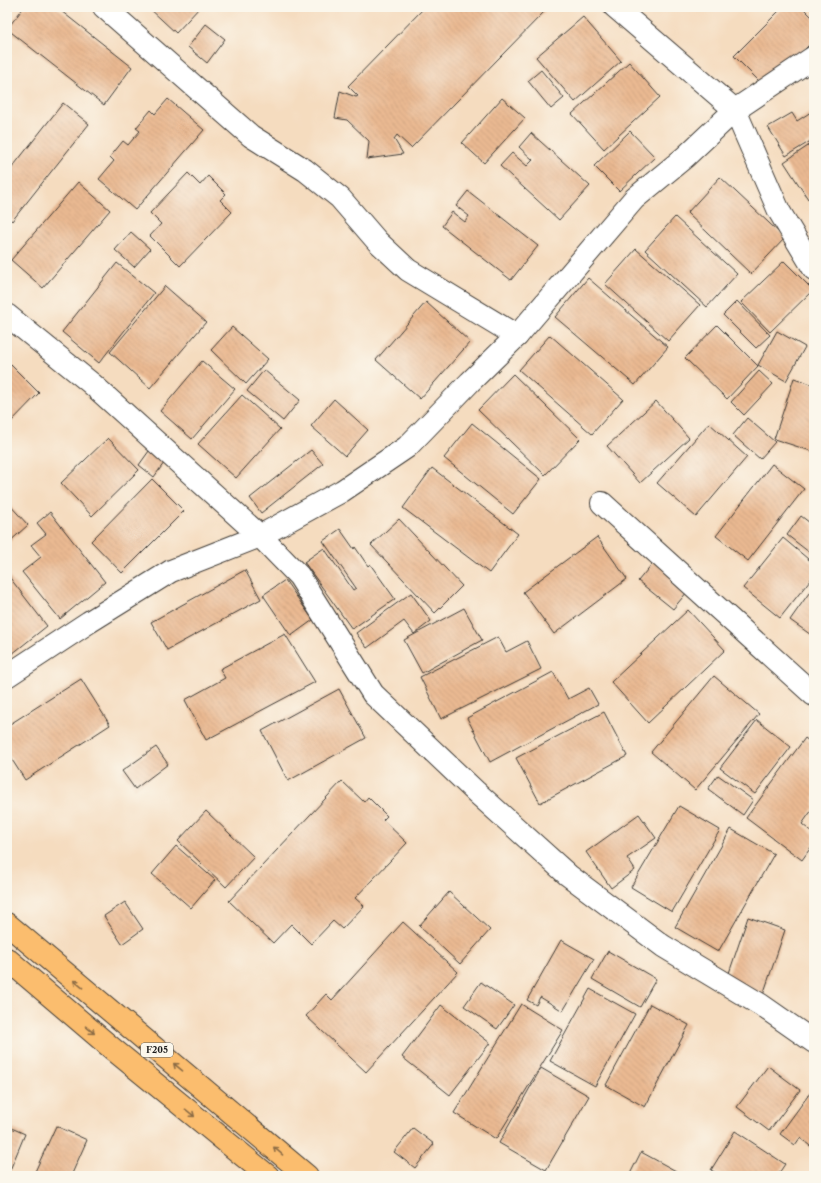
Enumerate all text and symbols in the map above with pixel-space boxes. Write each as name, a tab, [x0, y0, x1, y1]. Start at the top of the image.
one-way arrow	[73, 980, 83, 989]
one-way arrow	[85, 1025, 95, 1034]
road number: F205	[141, 1043, 173, 1057]
one-way arrow	[173, 1063, 183, 1072]
one-way arrow	[185, 1108, 196, 1117]
one-way arrow	[273, 1146, 283, 1155]

